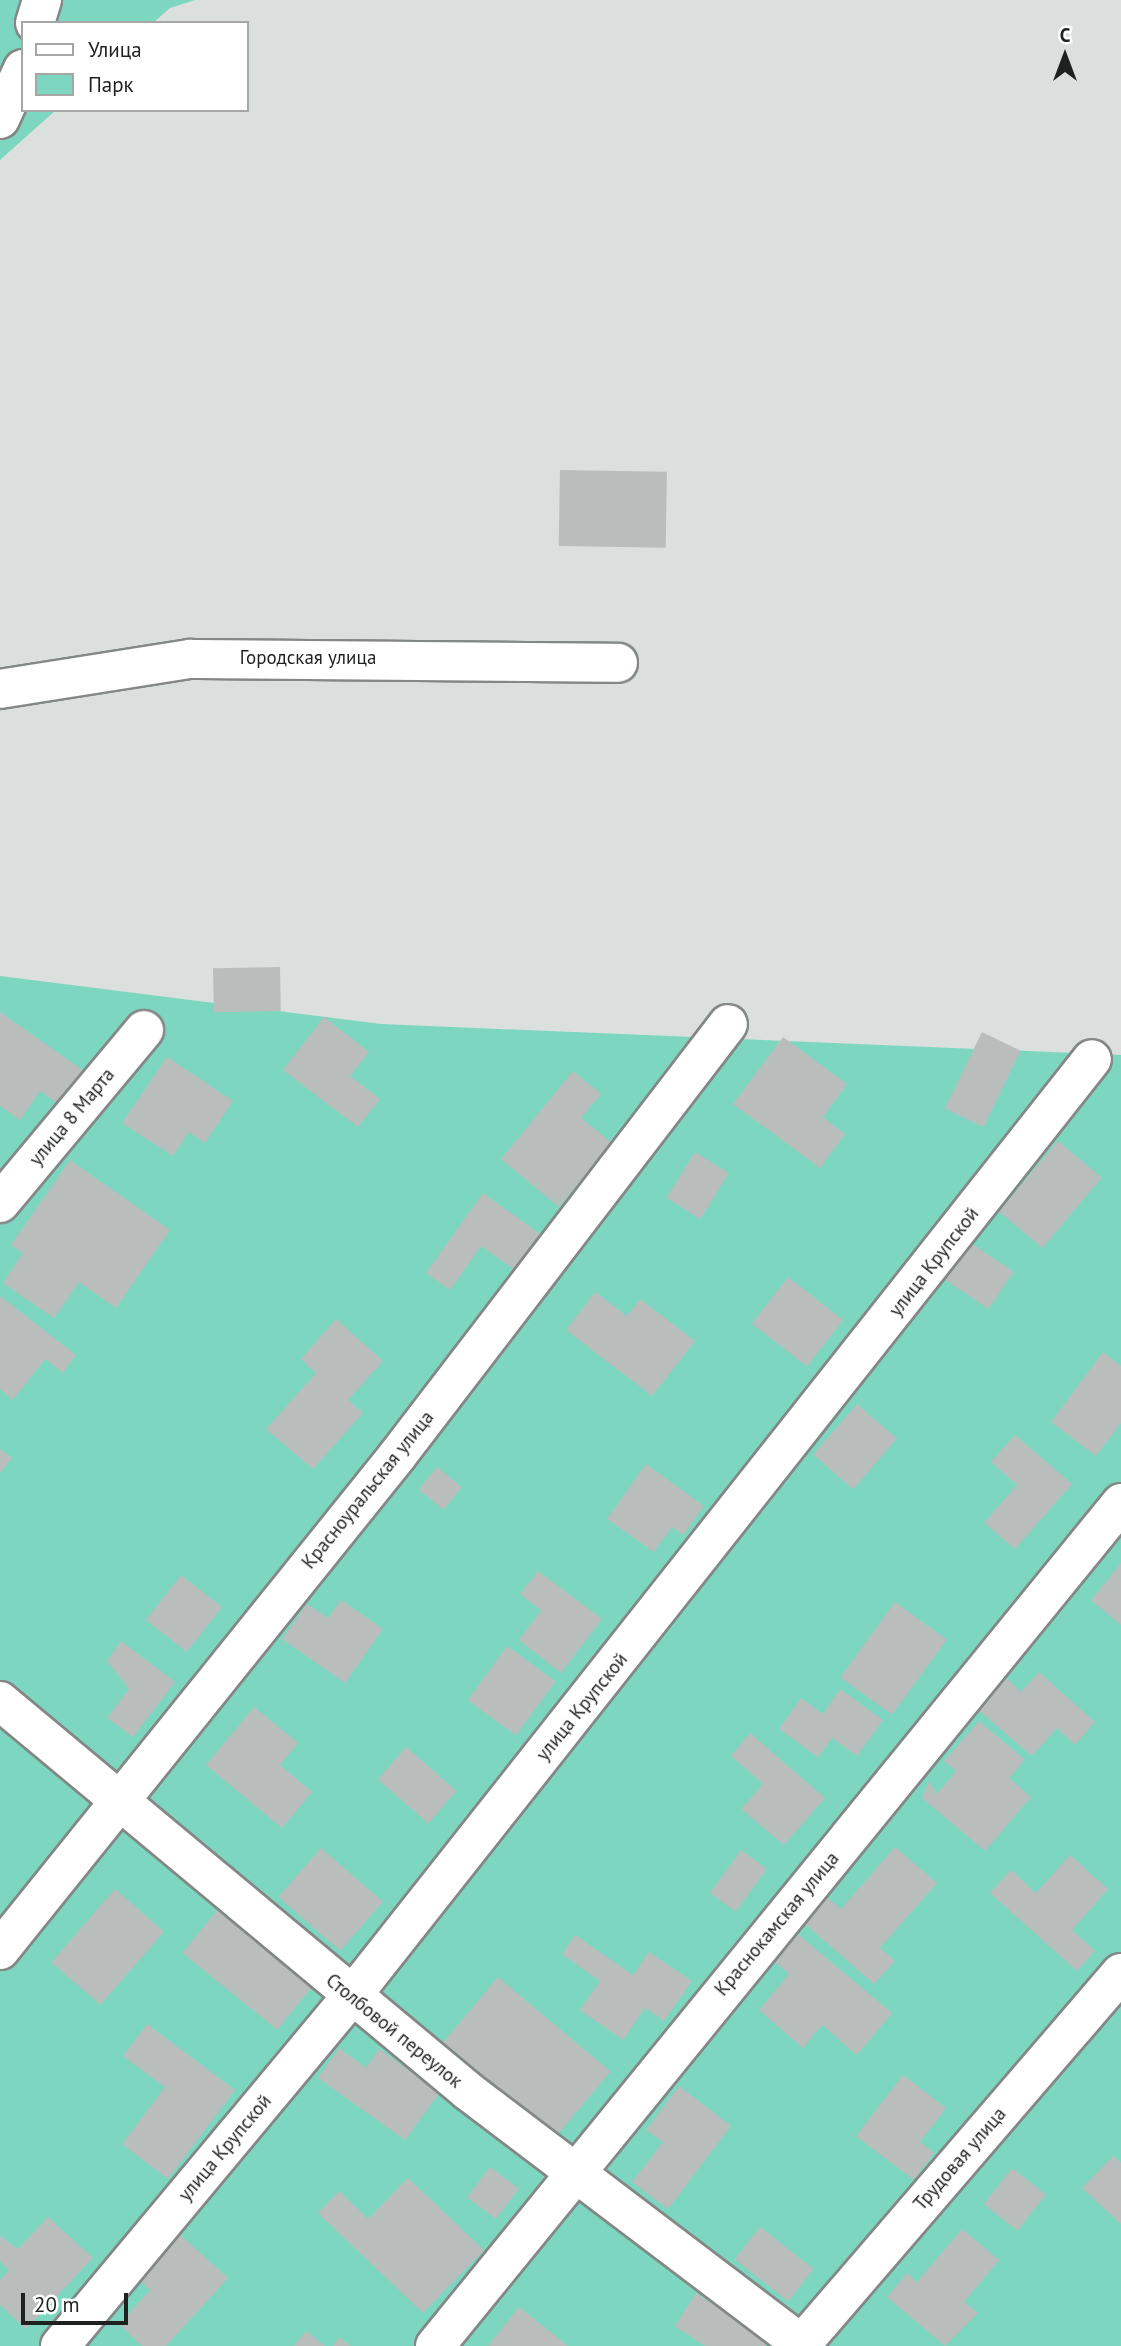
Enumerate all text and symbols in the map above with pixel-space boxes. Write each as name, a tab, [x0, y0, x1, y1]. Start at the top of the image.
legend	[21, 21, 248, 112]
north arrow	[1030, 21, 1100, 91]
text: С	[1060, 23, 1070, 47]
text: Улица	[88, 36, 142, 63]
text: Парк	[88, 71, 134, 98]
street label: Городская улица	[240, 647, 376, 669]
street label: улица 8 Марта	[25, 1064, 119, 1170]
street label: улица Крупской	[884, 1203, 984, 1321]
street label: Красноуральская улица	[297, 1407, 439, 1573]
street label: улица Крупской	[532, 1648, 632, 1766]
street label: Краснокамская улица	[710, 1848, 844, 2000]
street label: Столбовой переулок	[321, 1969, 467, 2093]
street label: улица Крупской	[174, 2090, 276, 2206]
street label: Трудовая улица	[909, 2103, 1011, 2215]
scale bar	[24, 2280, 131, 2324]
text: 20 m	[34, 2291, 80, 2318]

